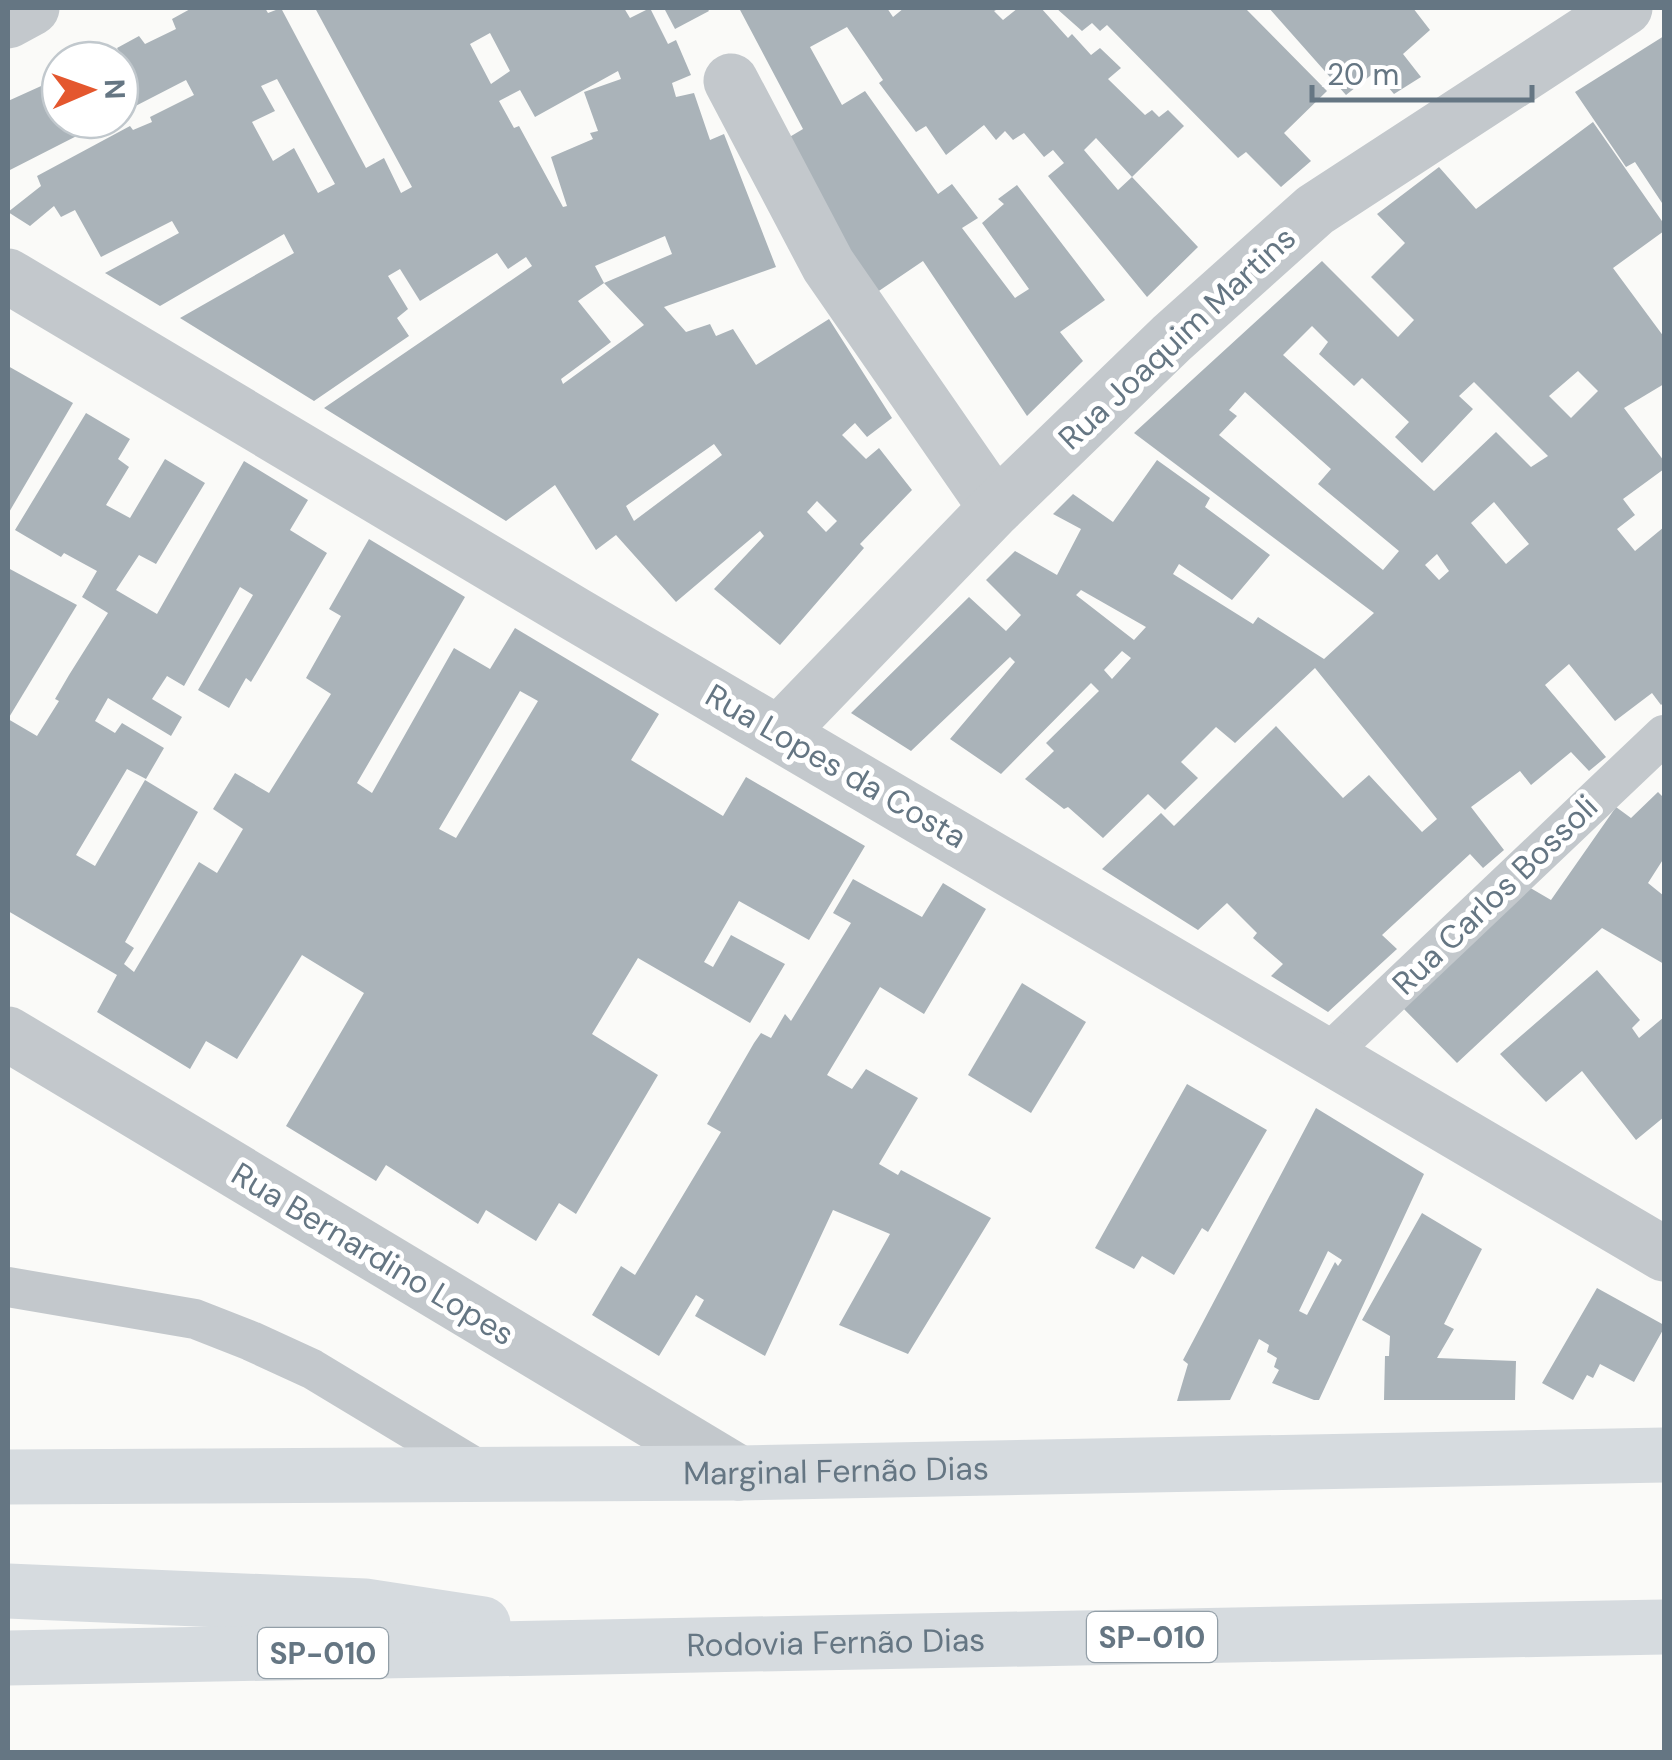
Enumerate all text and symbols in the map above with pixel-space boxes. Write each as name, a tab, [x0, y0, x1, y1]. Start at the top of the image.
north arrow	[40, 40, 140, 140]
scale bar	[1312, 40, 1532, 102]
text: 20 m	[1327, 55, 1399, 94]
text: N	[96, 78, 133, 100]
street label: Rua Joaquim Martins	[1049, 217, 1305, 459]
street label: Rua Lopes da Costa	[698, 674, 974, 858]
street label: Rua Carlos Bossoli	[1383, 786, 1607, 1004]
street label: Rua Bernardino Lopes	[224, 1153, 522, 1355]
street label: Marginal Fernão Dias	[683, 1447, 989, 1494]
road number: SP-010	[1087, 1612, 1217, 1662]
street label: Rodovia Fernão Dias	[686, 1619, 986, 1666]
road number: SP-010	[258, 1628, 388, 1678]

